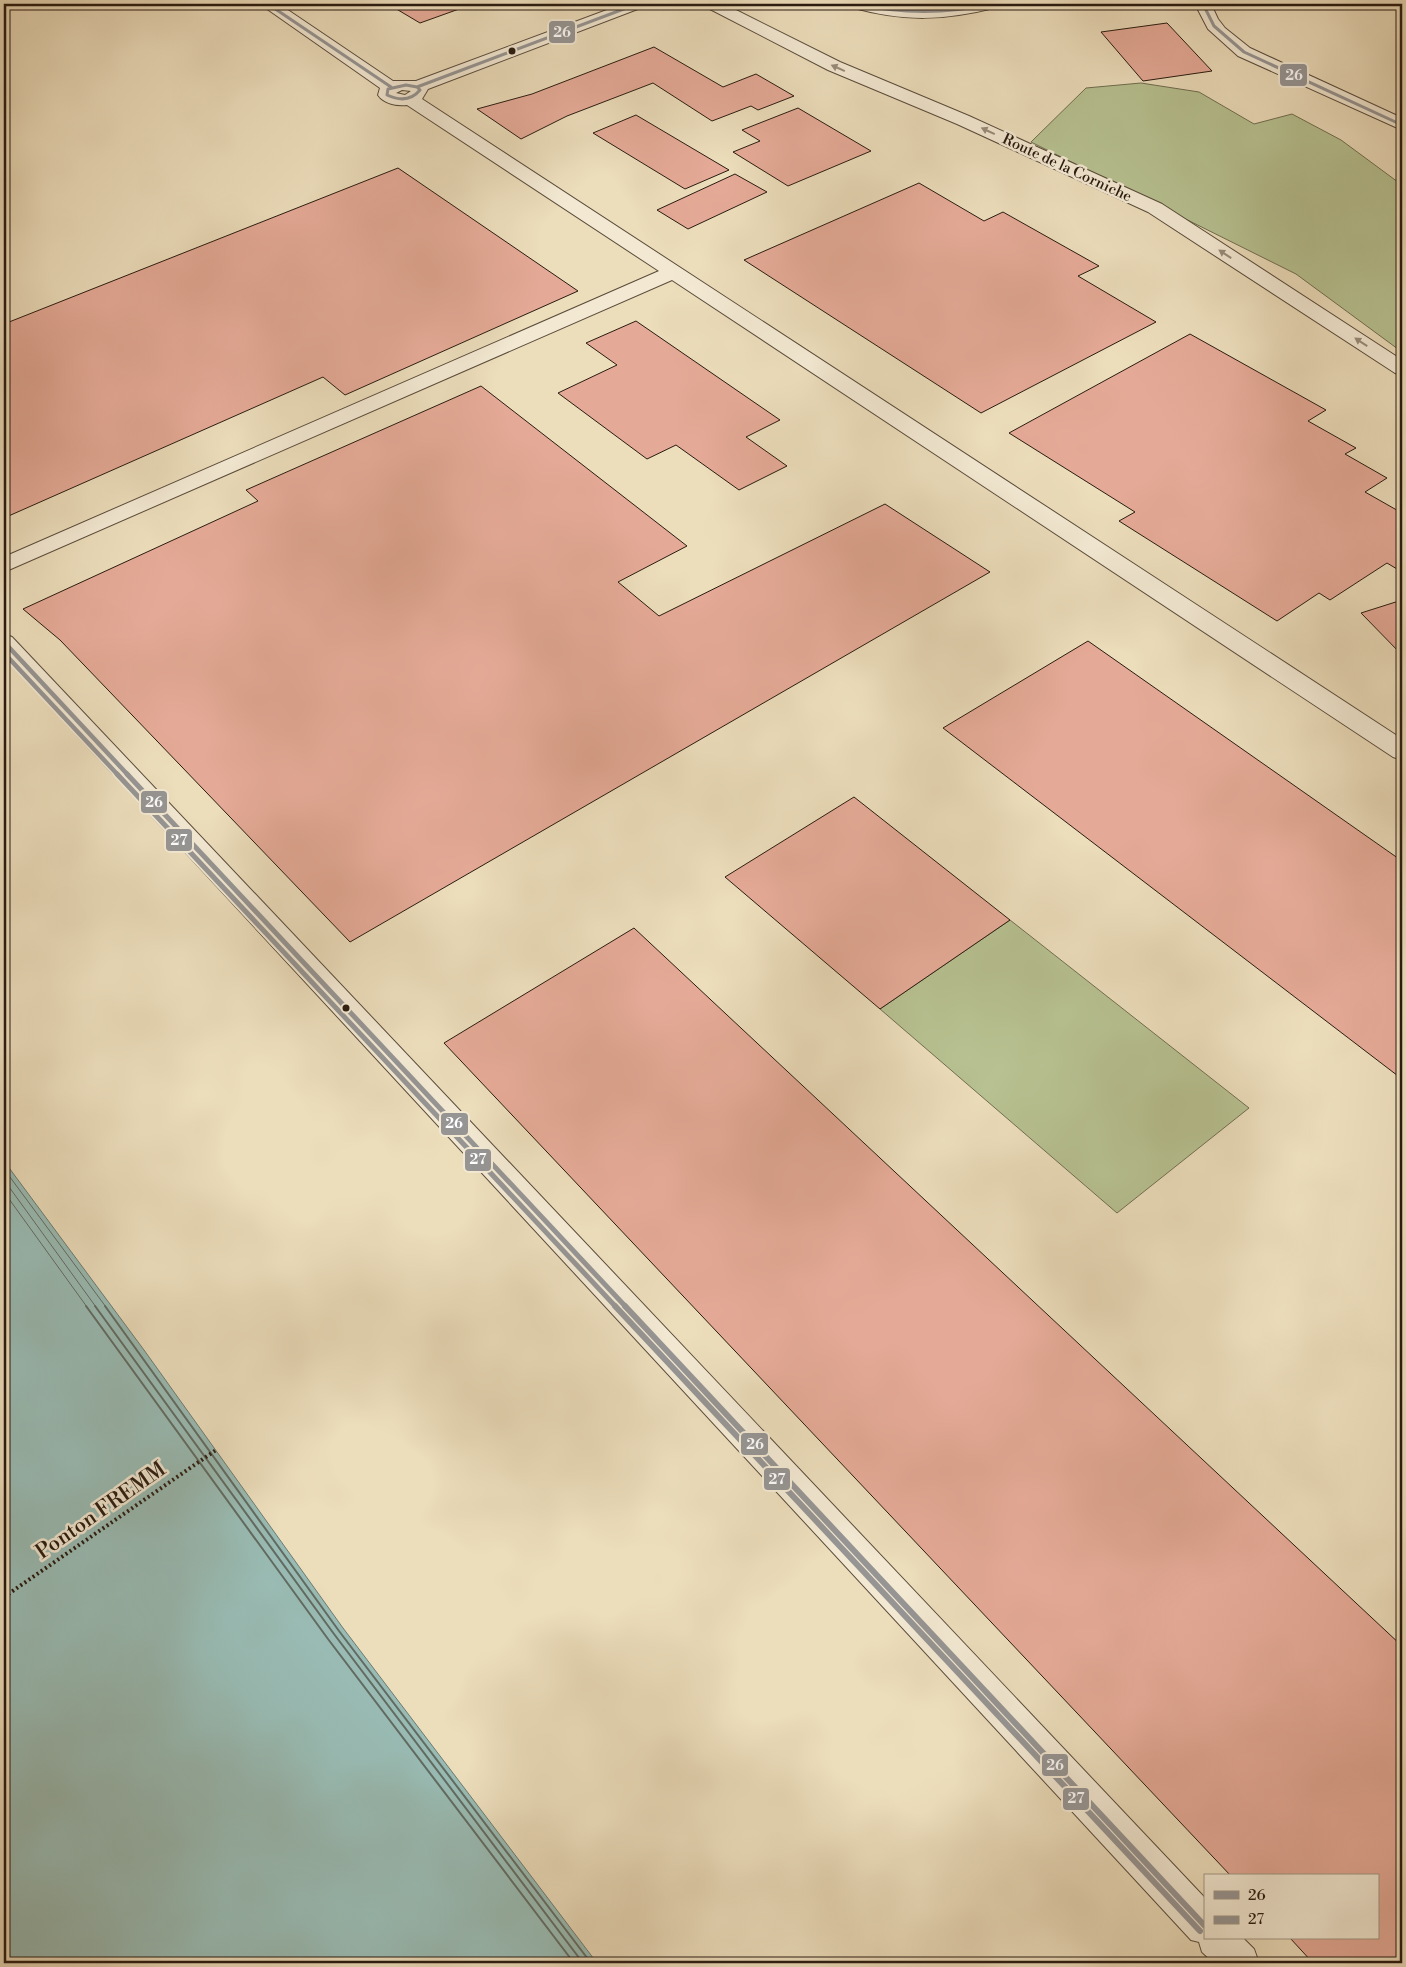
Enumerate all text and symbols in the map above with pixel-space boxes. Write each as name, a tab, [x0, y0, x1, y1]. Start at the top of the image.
line badge: 26	[548, 20, 576, 44]
text: 26	[553, 24, 571, 42]
unlabelled marker	[507, 46, 517, 56]
one-way arrow	[831, 63, 846, 71]
line badge: 26	[1279, 63, 1308, 87]
text: 26	[1285, 67, 1303, 85]
one-way arrow	[981, 127, 995, 135]
street label: Route de la Corniche	[999, 130, 1135, 206]
one-way arrow	[1218, 249, 1232, 259]
one-way arrow	[1355, 338, 1368, 347]
line badge: 26	[140, 790, 168, 814]
text: 26	[145, 794, 163, 812]
line badge: 27	[165, 828, 193, 852]
text: 27	[171, 832, 188, 850]
unlabelled marker	[341, 1003, 351, 1013]
line badge: 26	[440, 1112, 469, 1136]
text: 26	[445, 1115, 463, 1133]
line badge: 27	[464, 1148, 492, 1172]
text: 27	[470, 1151, 487, 1169]
line badge: 26	[740, 1432, 769, 1456]
text: 26	[746, 1436, 764, 1454]
street label: Ponton FREMM	[31, 1456, 171, 1566]
line badge: 27	[763, 1467, 791, 1491]
text: 27	[769, 1471, 786, 1489]
line badge: 26	[1041, 1753, 1069, 1777]
text: 26	[1046, 1757, 1064, 1775]
line badge: 27	[1062, 1787, 1090, 1811]
text: 27	[1068, 1790, 1085, 1808]
legend	[1204, 1874, 1378, 1940]
text: 26	[1248, 1886, 1266, 1905]
text: 27	[1248, 1910, 1264, 1929]

